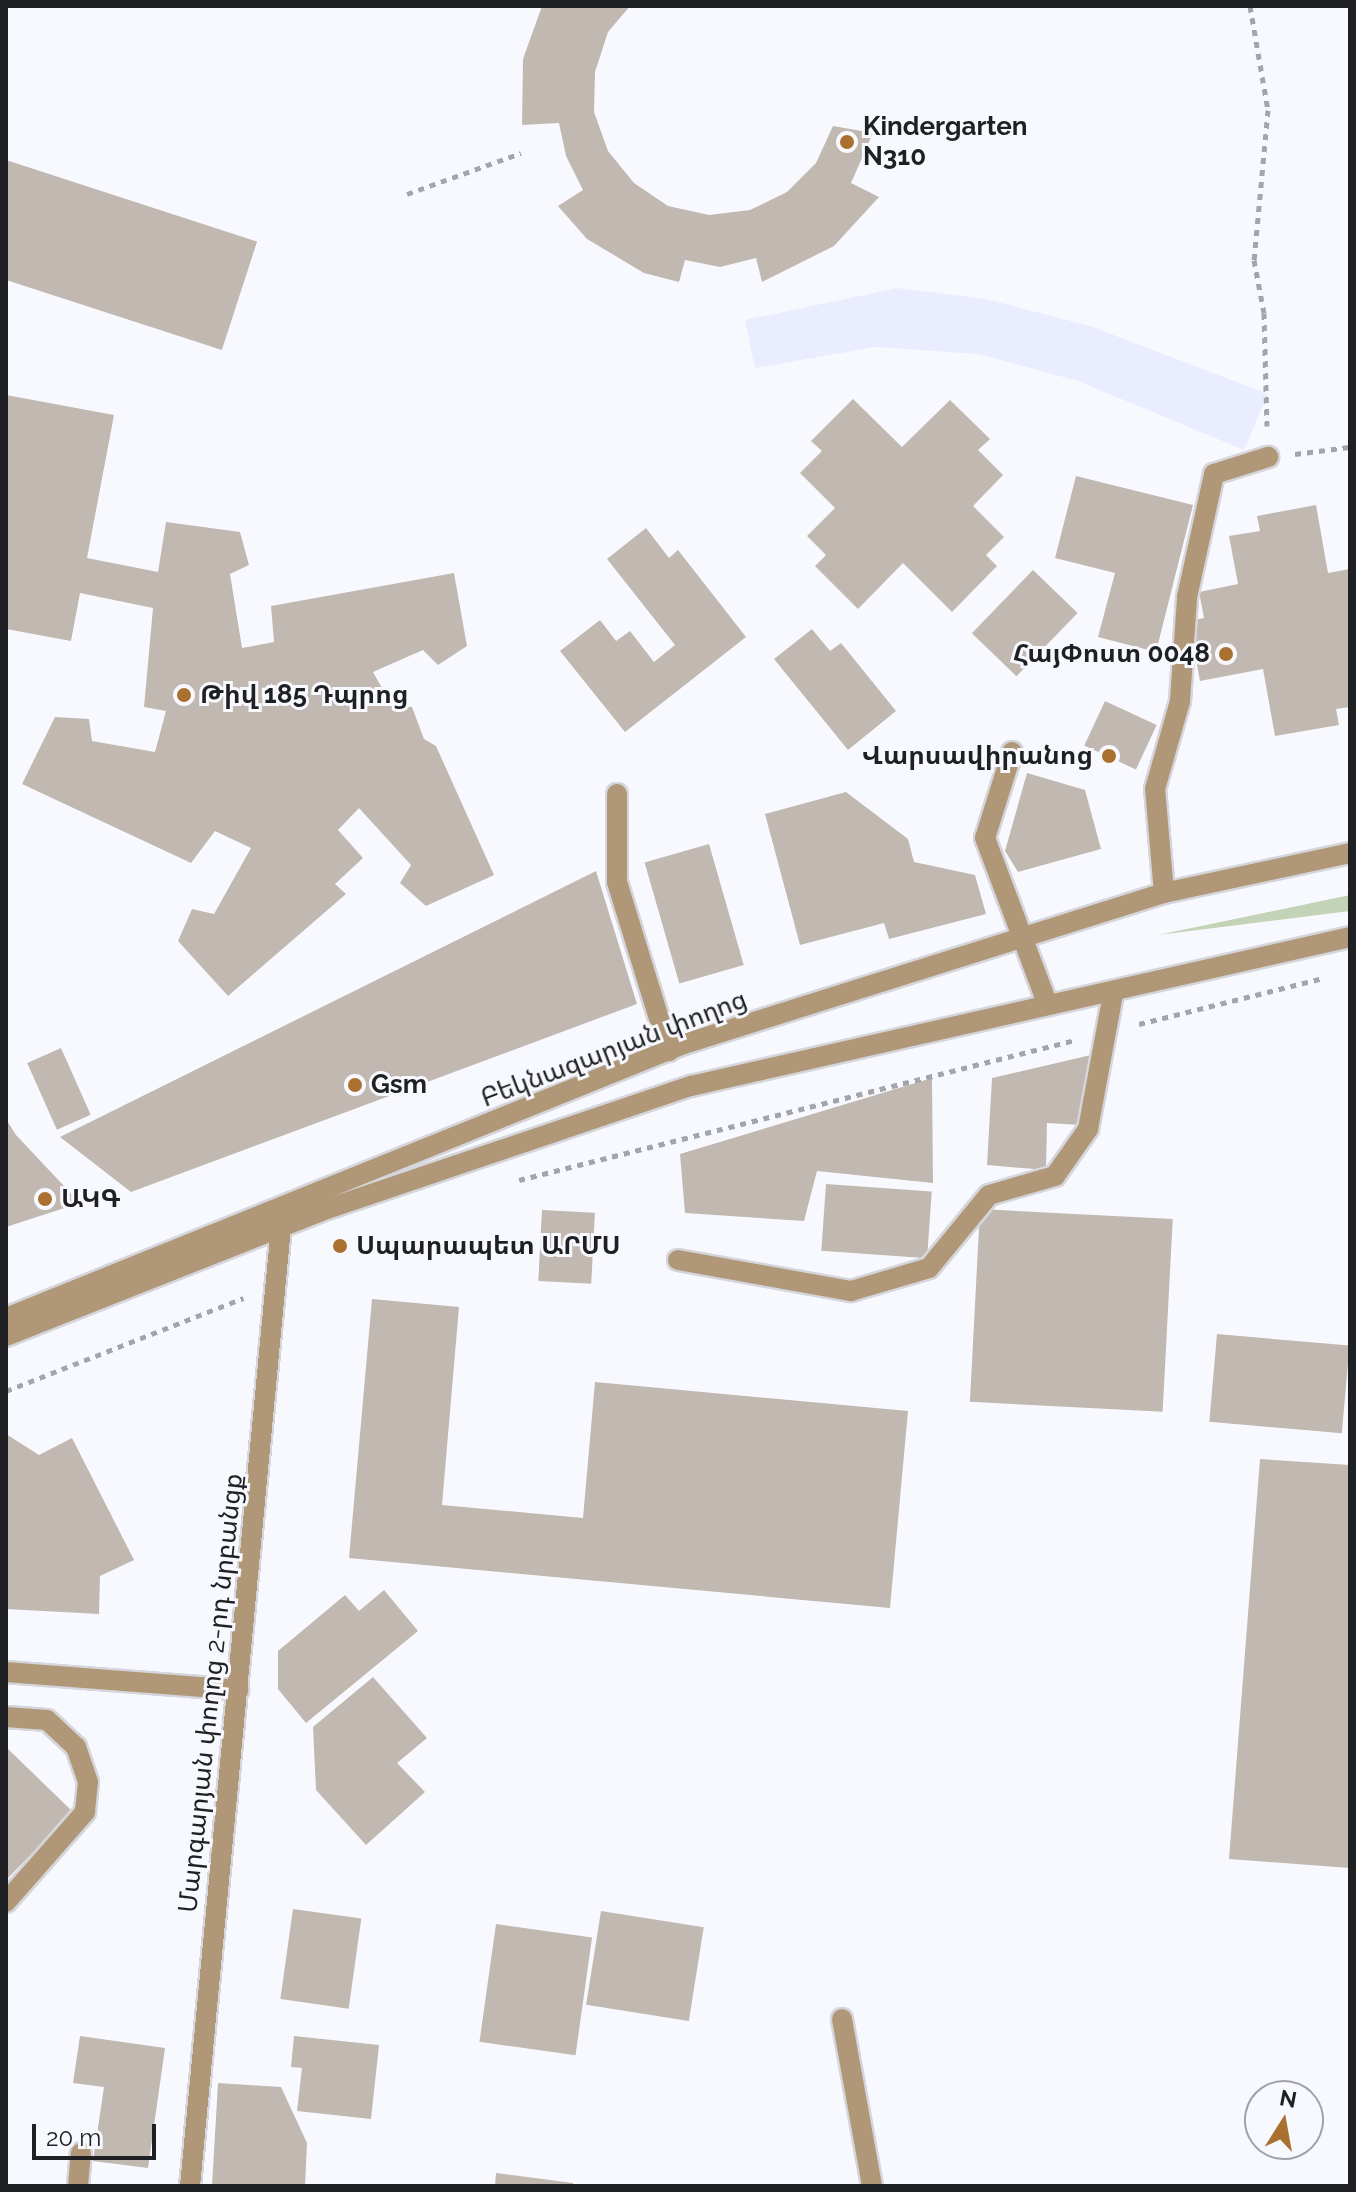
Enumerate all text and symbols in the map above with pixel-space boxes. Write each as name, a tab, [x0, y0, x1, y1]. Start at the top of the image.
place label: Kindergarten N310	[863, 111, 1028, 172]
marker: Kindergarten N310	[838, 133, 856, 151]
place label: ՀայՓոստ 0048	[1013, 638, 1210, 670]
marker: ՀայՓոստ 0048	[1217, 645, 1235, 663]
place label: Թիվ 185 Դպրոց	[200, 679, 408, 711]
marker: Թիվ 185 Դպրոց	[175, 686, 193, 704]
place label: Վարսավիրանոց	[862, 740, 1093, 772]
marker: Վարսավիրանոց	[1100, 747, 1118, 765]
street label: Բեկնազարյան փողոց	[477, 984, 751, 1114]
place label: Gsm	[371, 1069, 427, 1101]
marker: Gsm	[346, 1076, 364, 1094]
place label: ԱԿԳ	[61, 1183, 121, 1215]
marker: ԱԿԳ	[36, 1190, 54, 1208]
place label: Սպարապետ ԱՐՄՍ	[356, 1230, 620, 1262]
marker: Սպարապետ ԱՐՄՍ	[331, 1237, 349, 1255]
street label: Մարգարյան փողոց 2-րդ նրբանցք	[172, 1472, 250, 1914]
north arrow	[1244, 2080, 1324, 2160]
text: N	[1277, 2084, 1299, 2113]
scale bar	[36, 2108, 160, 2158]
text: 20 m	[46, 2123, 101, 2152]

